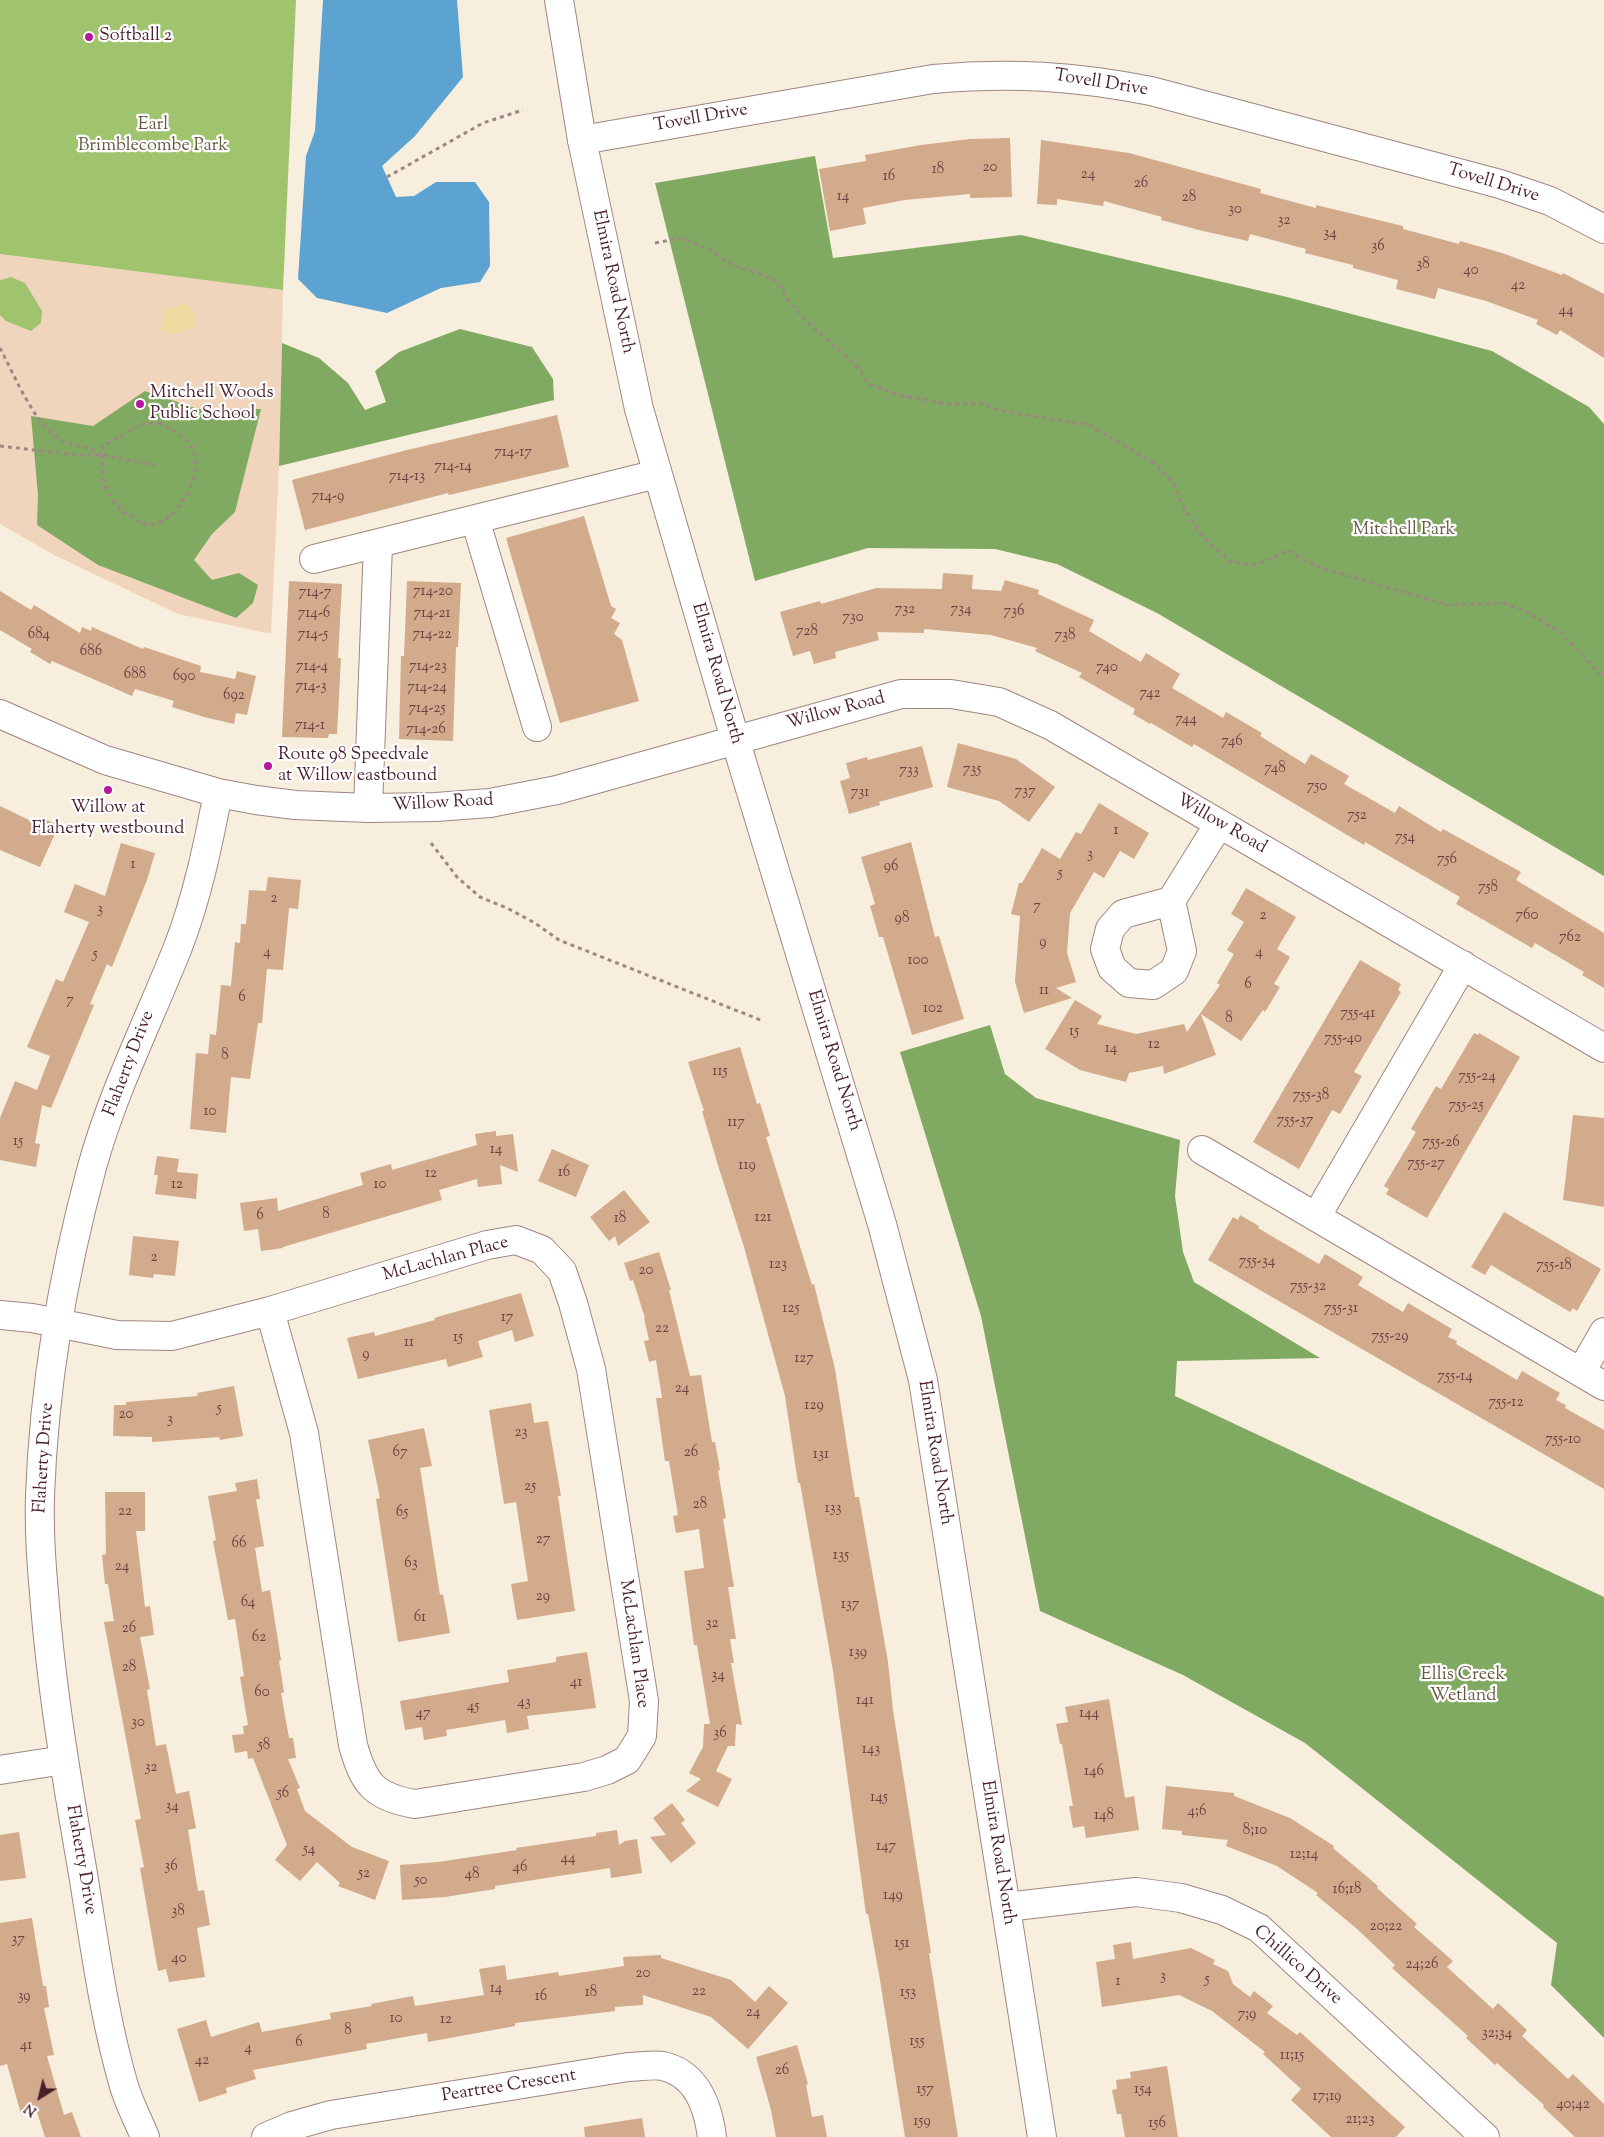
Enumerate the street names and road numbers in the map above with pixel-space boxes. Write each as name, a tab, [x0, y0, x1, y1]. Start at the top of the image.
street label: Tovell Drive	[1053, 66, 1149, 102]
street label: Tovell Drive	[652, 100, 750, 138]
street label: Tovell Drive	[1445, 160, 1541, 208]
street label: Elmira Road North	[586, 208, 638, 356]
street label: Elmira Road North	[685, 601, 747, 747]
street label: Willow Road	[784, 688, 888, 736]
street label: Willow Road	[1172, 790, 1270, 860]
street label: Willow Road	[392, 791, 494, 817]
street label: Elmira Road North	[801, 988, 865, 1134]
street label: Flaherty Drive	[100, 1008, 160, 1120]
street label: McLachlan Place	[381, 1233, 511, 1287]
street label: Elmira Road North	[912, 1379, 956, 1527]
street label: Flaherty Drive	[30, 1402, 60, 1514]
street label: McLachlan Place	[613, 1578, 653, 1710]
street label: Elmira Road North	[975, 1779, 1019, 1927]
street label: Flaherty Drive	[60, 1803, 100, 1917]
street label: Chillico Drive	[1248, 1922, 1346, 2010]
street label: Peartree Crescent	[440, 2066, 578, 2108]

